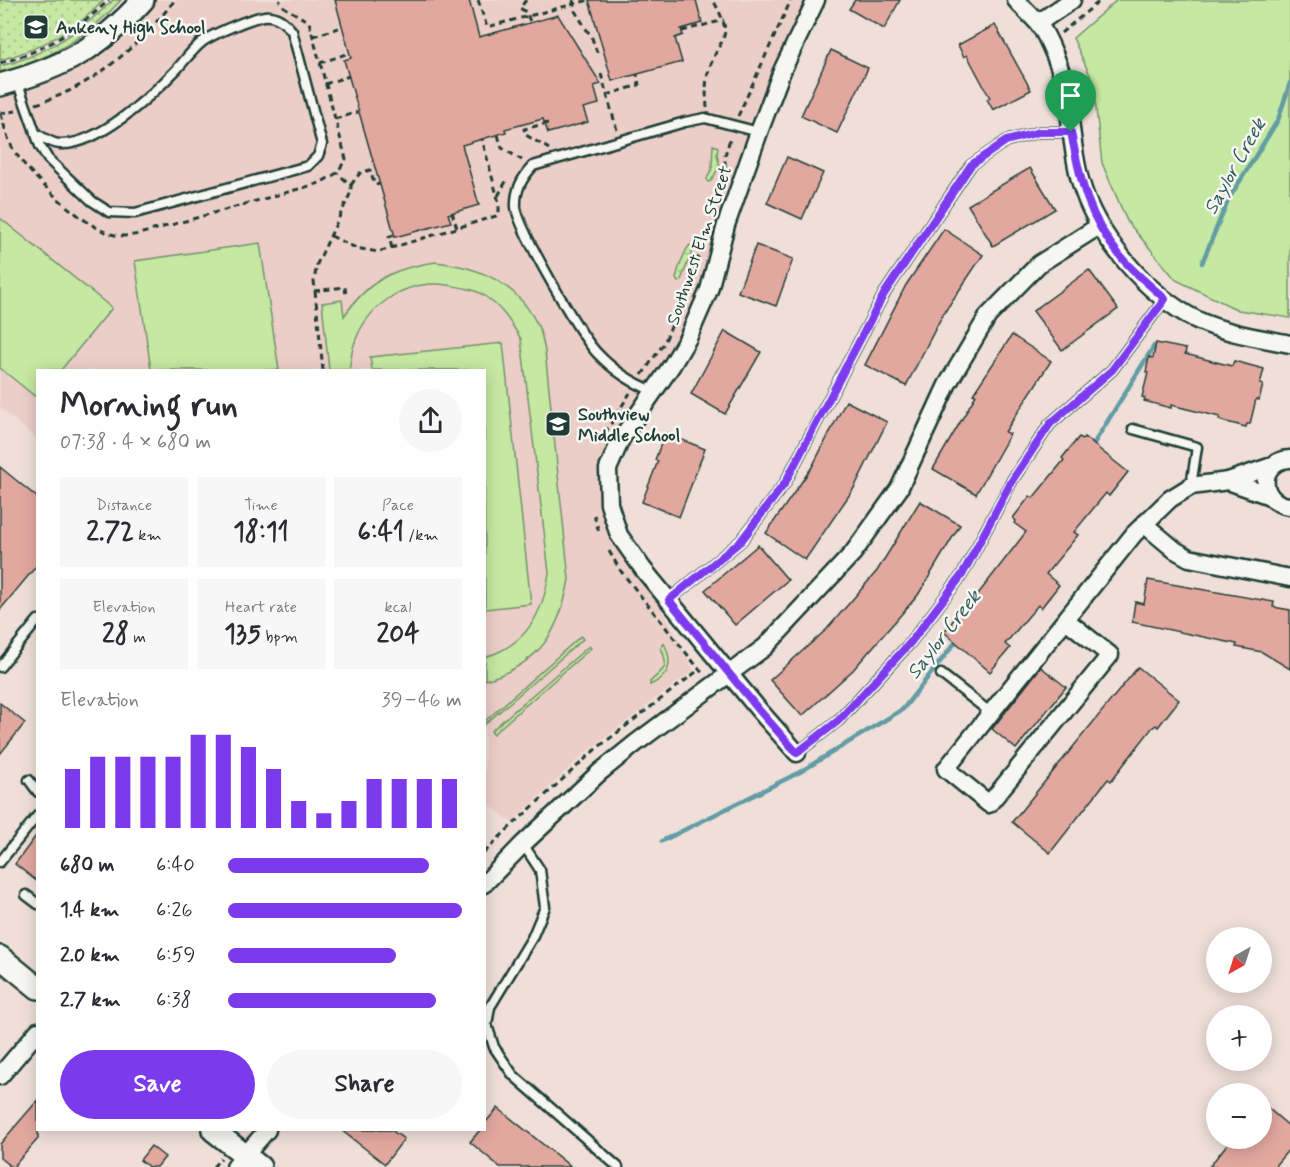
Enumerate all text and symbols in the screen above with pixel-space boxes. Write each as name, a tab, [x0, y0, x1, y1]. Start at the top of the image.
school or university icon: Ankeny High School	[21, 12, 51, 42]
place label: Ankeny High School	[56, 16, 206, 42]
pin	[1045, 70, 1096, 132]
icon: arrive	[1054, 79, 1087, 112]
water label: Saylor Creek	[1198, 112, 1274, 220]
street label: Southwest Elm Street	[661, 162, 739, 328]
text: Morning run	[60, 384, 238, 428]
button: share	[399, 389, 462, 452]
place label: Southview Middle School	[578, 403, 680, 448]
school or university icon: Southview Middle School	[543, 409, 573, 439]
text: 07:38 · 4 × 680 m	[60, 429, 211, 456]
text: Distance	[96, 495, 152, 516]
text: Time	[244, 495, 278, 516]
text: Pace	[382, 495, 414, 516]
text: 2.72	[86, 516, 134, 550]
text: 18:11	[233, 516, 289, 550]
text: 6:41	[357, 516, 404, 550]
text: km	[134, 525, 162, 546]
text: /km	[404, 525, 439, 546]
water label: Saylor Creek	[901, 583, 989, 685]
text: Elevation	[93, 597, 156, 618]
text: Heart rate	[225, 597, 297, 618]
text: kcal	[385, 597, 411, 618]
text: 28	[102, 618, 129, 652]
text: 135	[224, 618, 261, 652]
text: 204	[377, 618, 419, 652]
text: m	[129, 627, 146, 648]
text: bpm	[261, 627, 298, 648]
text: Elevation	[60, 687, 139, 714]
text: 39–46 m	[382, 687, 462, 714]
text: 680 m	[60, 852, 115, 879]
text: 6:40	[156, 852, 195, 879]
text: 1.4 km	[60, 897, 119, 924]
text: 6:26	[156, 897, 192, 924]
north arrow	[1206, 927, 1272, 993]
map controls	[1206, 927, 1272, 1149]
text: 2.0 km	[60, 942, 120, 969]
text: 6:59	[156, 942, 196, 969]
text: 2.7 km	[60, 987, 121, 1014]
text: 6:38	[156, 987, 192, 1014]
button: +	[1206, 1005, 1272, 1071]
button: Save	[60, 1050, 255, 1119]
button: Share	[267, 1050, 462, 1119]
button: −	[1206, 1083, 1272, 1149]

